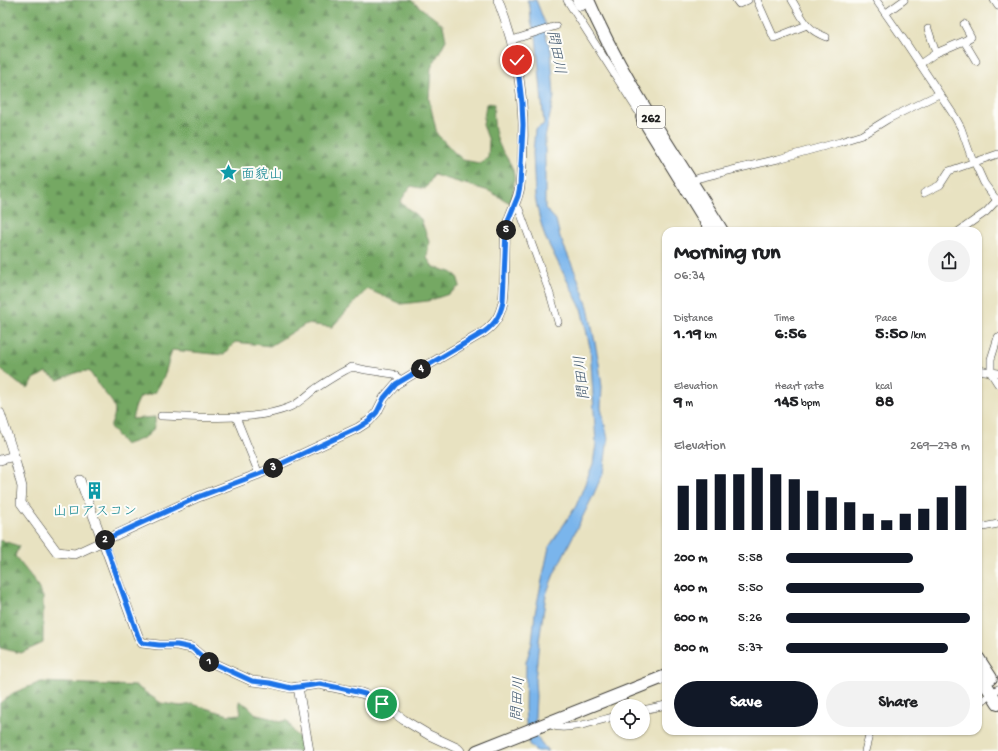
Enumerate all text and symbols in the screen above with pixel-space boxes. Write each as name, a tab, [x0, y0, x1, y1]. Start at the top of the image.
water label: 問田川	[542, 29, 568, 76]
pin	[500, 43, 534, 77]
icon: check	[506, 49, 528, 71]
road number: 262	[637, 106, 665, 128]
place icon: 面貌山	[218, 163, 238, 183]
place label: 面貌山	[241, 167, 283, 184]
pin: 5	[496, 220, 516, 240]
text: 5	[503, 224, 509, 236]
button: share	[928, 240, 970, 282]
text: Morning run	[674, 241, 780, 267]
text: 06:34	[674, 269, 705, 284]
text: Distance	[674, 313, 713, 325]
text: Time	[775, 313, 795, 325]
text: Pace	[875, 313, 897, 325]
text: 1.19	[674, 325, 702, 345]
text: 6:56	[775, 325, 806, 345]
text: 5:50	[875, 325, 908, 345]
text: km	[702, 330, 717, 342]
text: /km	[908, 330, 926, 342]
water label: 問田川	[572, 354, 594, 401]
pin: 4	[411, 359, 431, 379]
text: 4	[418, 363, 424, 375]
text: Elevation	[674, 381, 718, 393]
text: Heart rate	[775, 381, 824, 393]
text: kcal	[875, 381, 893, 393]
text: 9	[674, 393, 683, 413]
text: 145	[775, 393, 799, 413]
text: 88	[875, 393, 894, 413]
text: m	[683, 398, 693, 410]
text: bpm	[799, 398, 820, 410]
text: Elevation	[674, 439, 726, 454]
text: 269–278 m	[910, 439, 970, 454]
pin: 3	[263, 458, 283, 478]
text: 3	[270, 462, 276, 474]
building icon: 山口アスコン	[85, 480, 105, 500]
place label: 山口アスコン	[53, 504, 137, 521]
pin: 2	[95, 530, 115, 550]
text: 2	[102, 534, 108, 546]
text: 200 m	[674, 551, 707, 566]
text: 5:58	[738, 551, 763, 566]
text: 400 m	[674, 581, 707, 596]
text: 5:50	[738, 581, 763, 596]
text: 600 m	[674, 611, 708, 626]
text: 5:26	[738, 611, 762, 626]
text: 800 m	[674, 641, 708, 656]
text: 5:37	[738, 641, 762, 656]
pin: 1	[199, 652, 219, 672]
text: 1	[207, 656, 211, 668]
water label: 問田川	[509, 676, 529, 722]
button: Save	[674, 681, 818, 727]
button: Share	[826, 681, 970, 727]
pin	[365, 687, 399, 721]
icon: arrive	[371, 693, 393, 715]
map controls	[610, 699, 650, 739]
button: locate	[610, 699, 650, 739]

